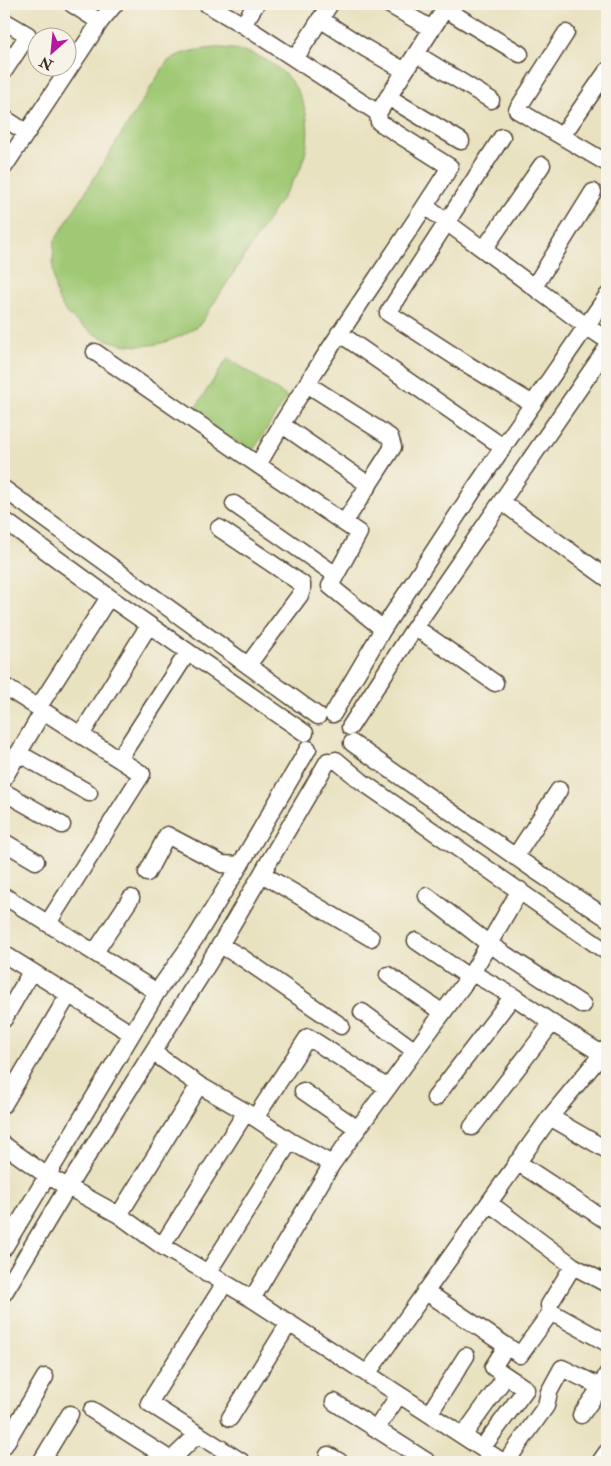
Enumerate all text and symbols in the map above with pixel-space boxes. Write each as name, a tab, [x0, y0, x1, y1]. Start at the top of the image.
north arrow	[28, 28, 78, 78]
text: N	[36, 53, 57, 74]

